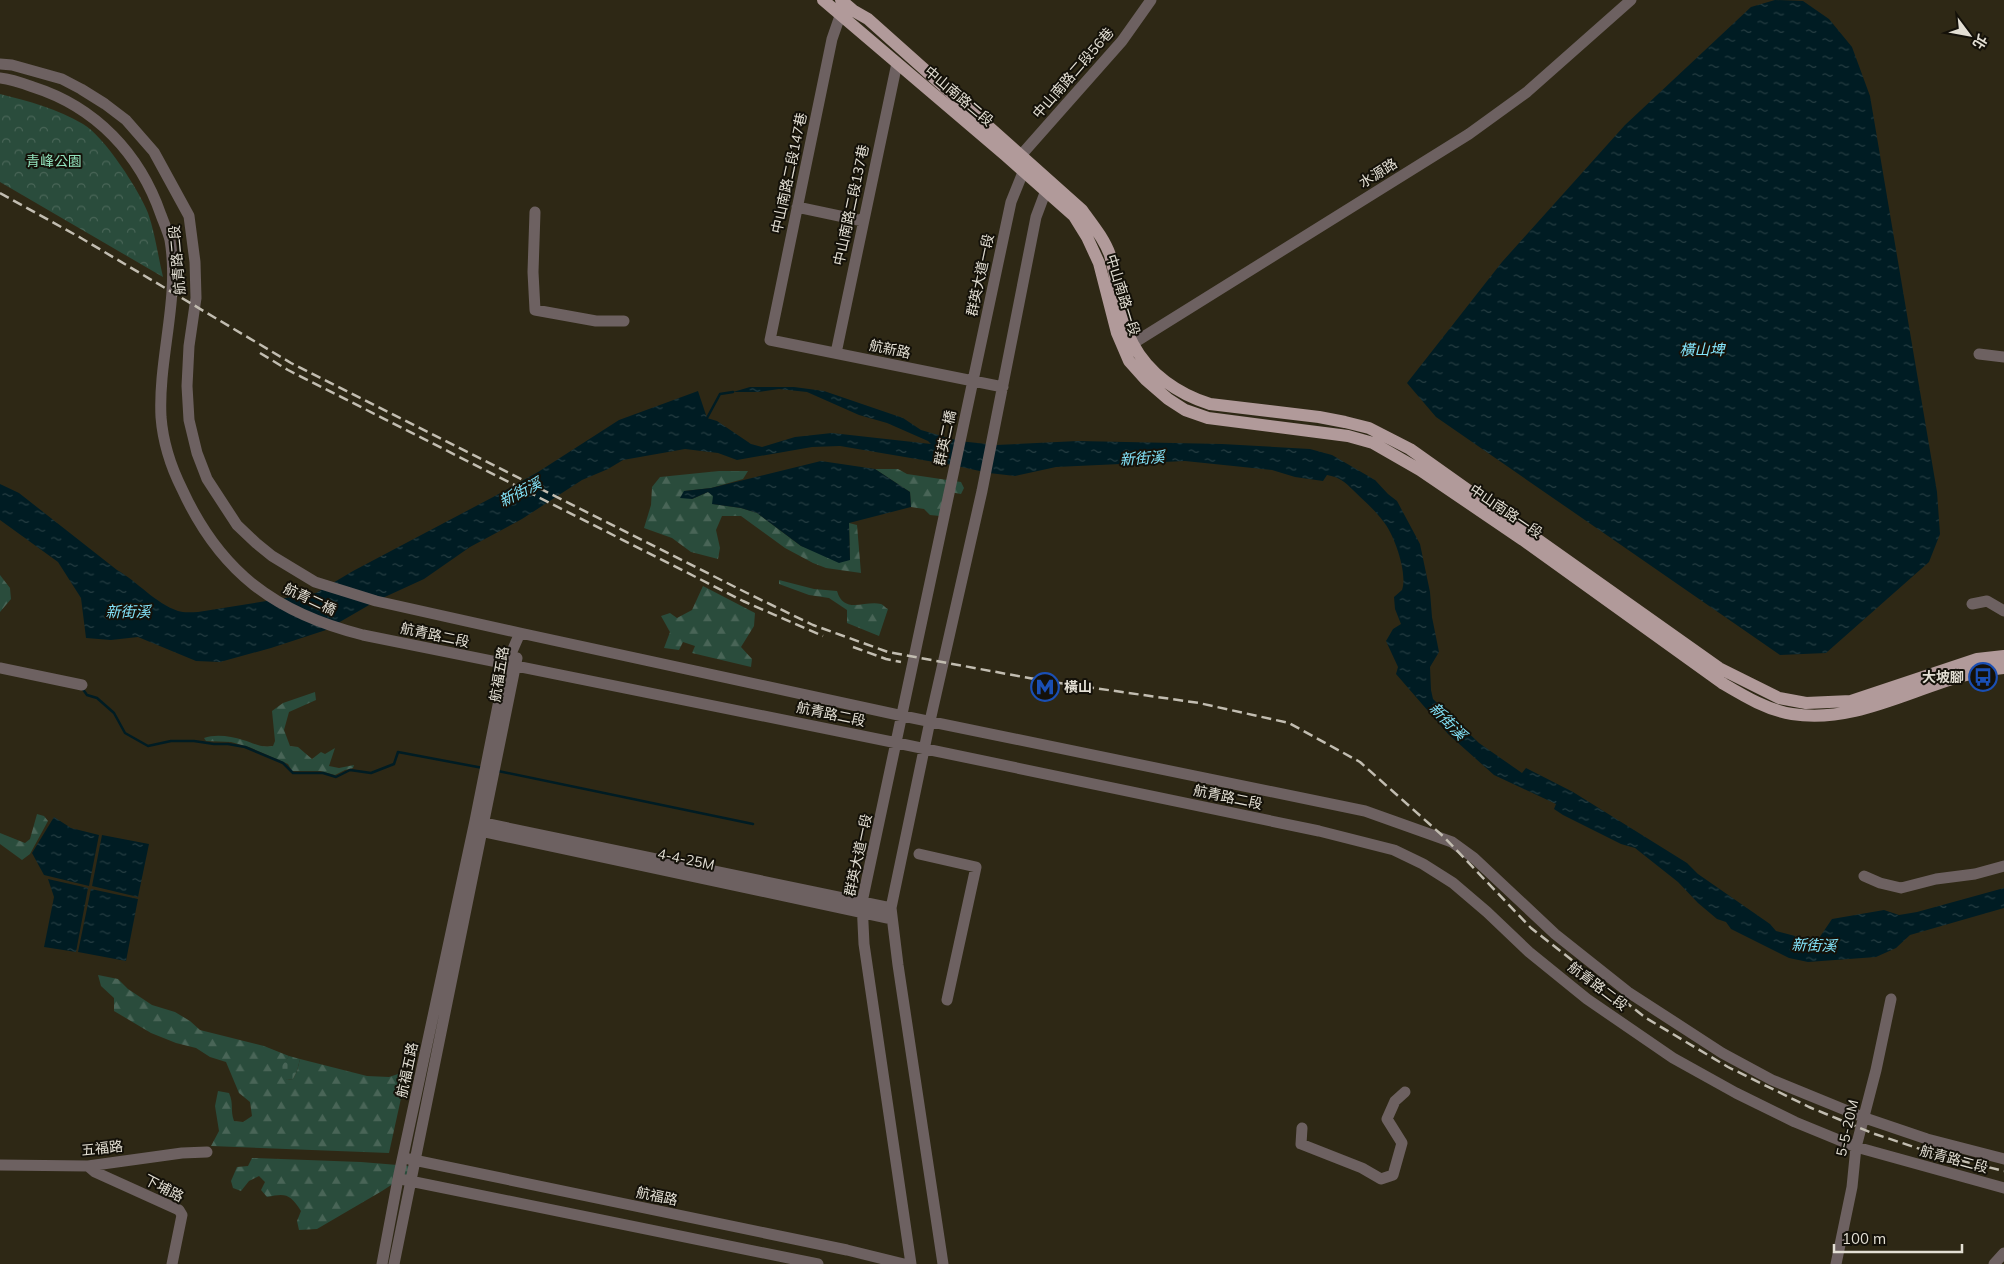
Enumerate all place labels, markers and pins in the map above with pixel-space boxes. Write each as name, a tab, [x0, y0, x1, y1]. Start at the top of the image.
bus stop icon: 大坡腳	[1968, 662, 1998, 692]
place label: 大坡腳	[1922, 668, 1964, 686]
metro station icon: 橫山	[1030, 672, 1060, 702]
place label: 橫山	[1064, 678, 1092, 696]

